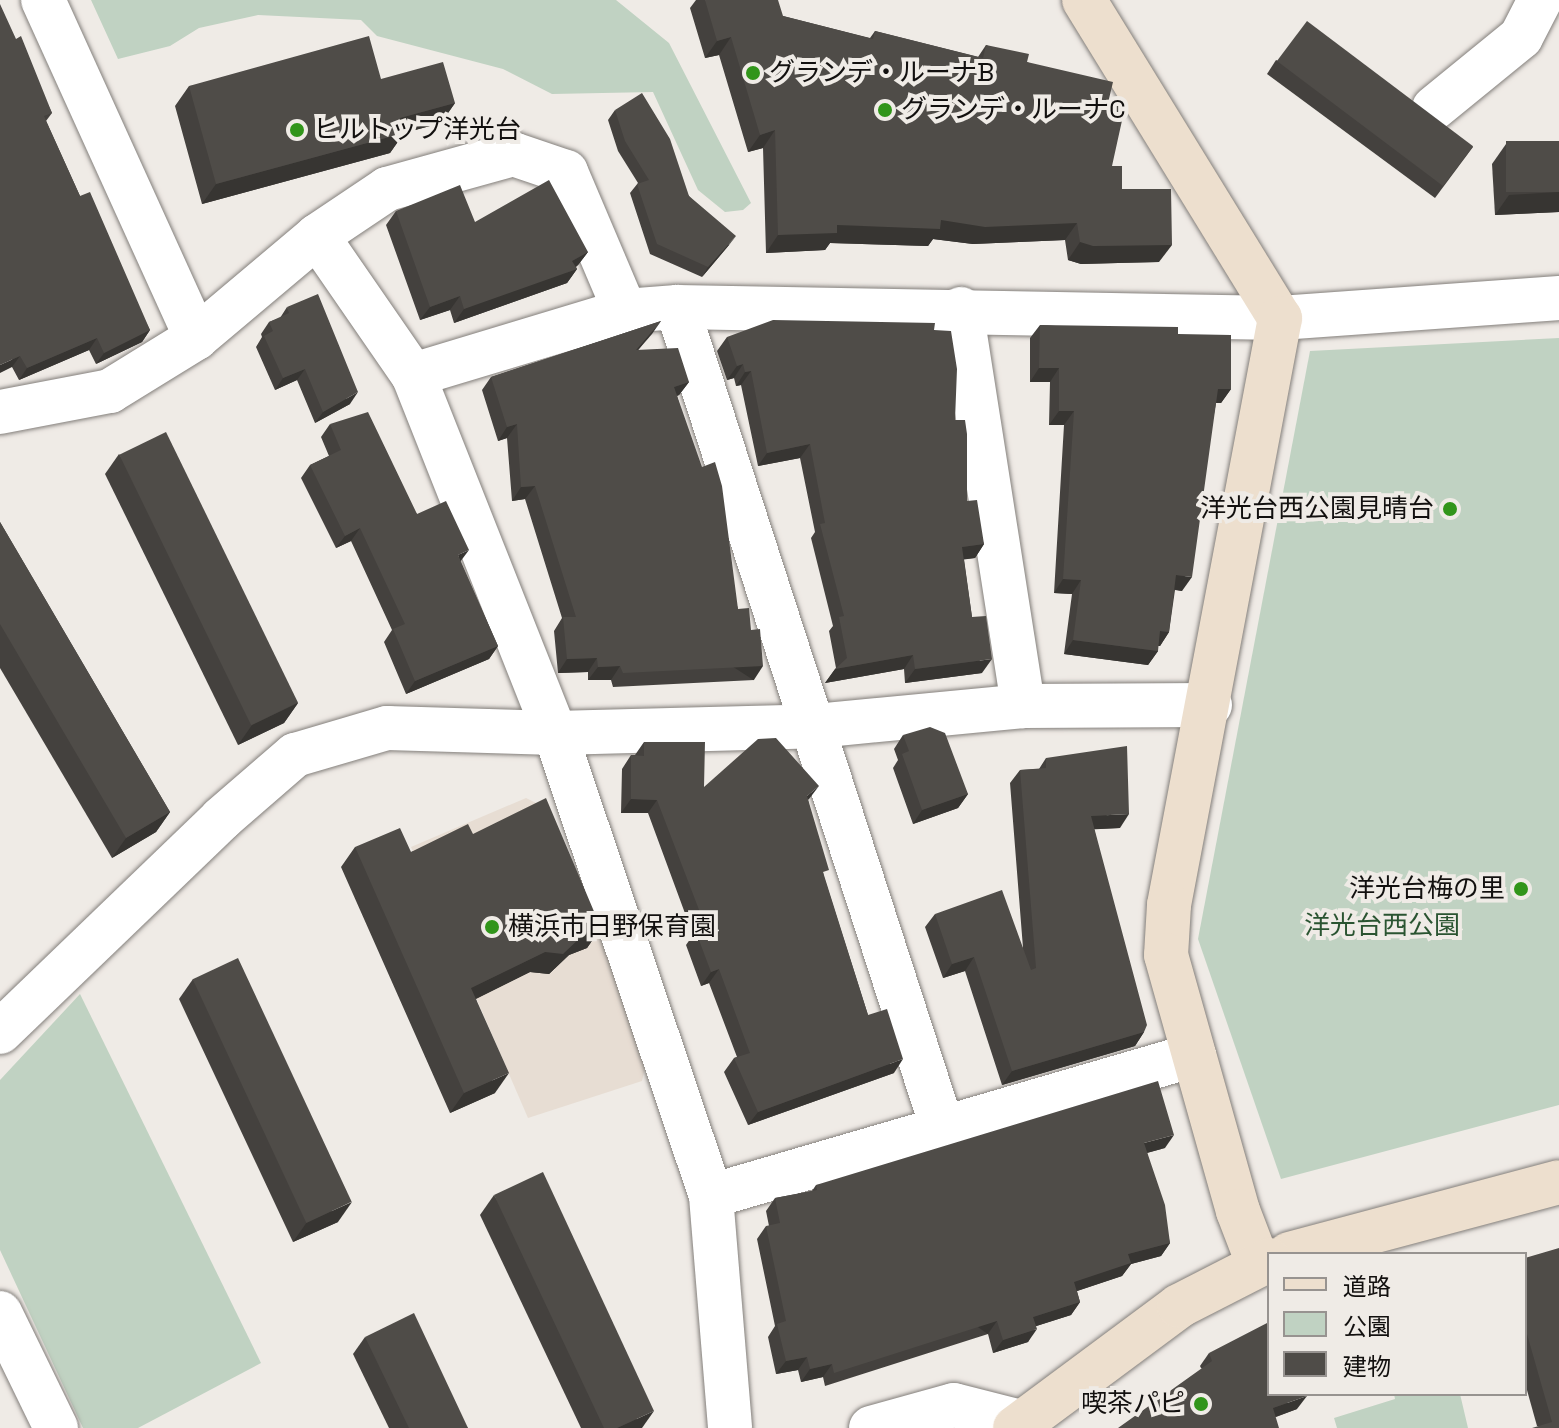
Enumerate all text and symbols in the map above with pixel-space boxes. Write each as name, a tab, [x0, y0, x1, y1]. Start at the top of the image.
place label: グランデ・ルーナB	[769, 57, 994, 89]
marker: グランデ・ルーナB	[744, 64, 762, 82]
place label: グランデ・ルーナC	[901, 94, 1126, 126]
marker: グランデ・ルーナC	[876, 101, 894, 119]
place label: ヒルトップ洋光台	[313, 114, 521, 146]
marker: ヒルトップ洋光台	[288, 121, 306, 139]
place label: 洋光台西公園見晴台	[1200, 493, 1434, 525]
marker: 洋光台西公園見晴台	[1441, 500, 1459, 518]
place label: 洋光台梅の里	[1349, 873, 1505, 905]
marker: 洋光台梅の里	[1512, 880, 1530, 898]
park label: 洋光台西公園	[1304, 910, 1460, 942]
place label: 横浜市日野保育園	[508, 911, 716, 943]
marker: 横浜市日野保育園	[483, 918, 501, 936]
legend	[1267, 1252, 1527, 1396]
text: 道路	[1343, 1271, 1391, 1302]
text: 公園	[1343, 1311, 1391, 1342]
text: 建物	[1343, 1351, 1391, 1382]
place label: 喫茶パピ	[1081, 1388, 1185, 1420]
marker: 喫茶パピ	[1192, 1395, 1210, 1413]

